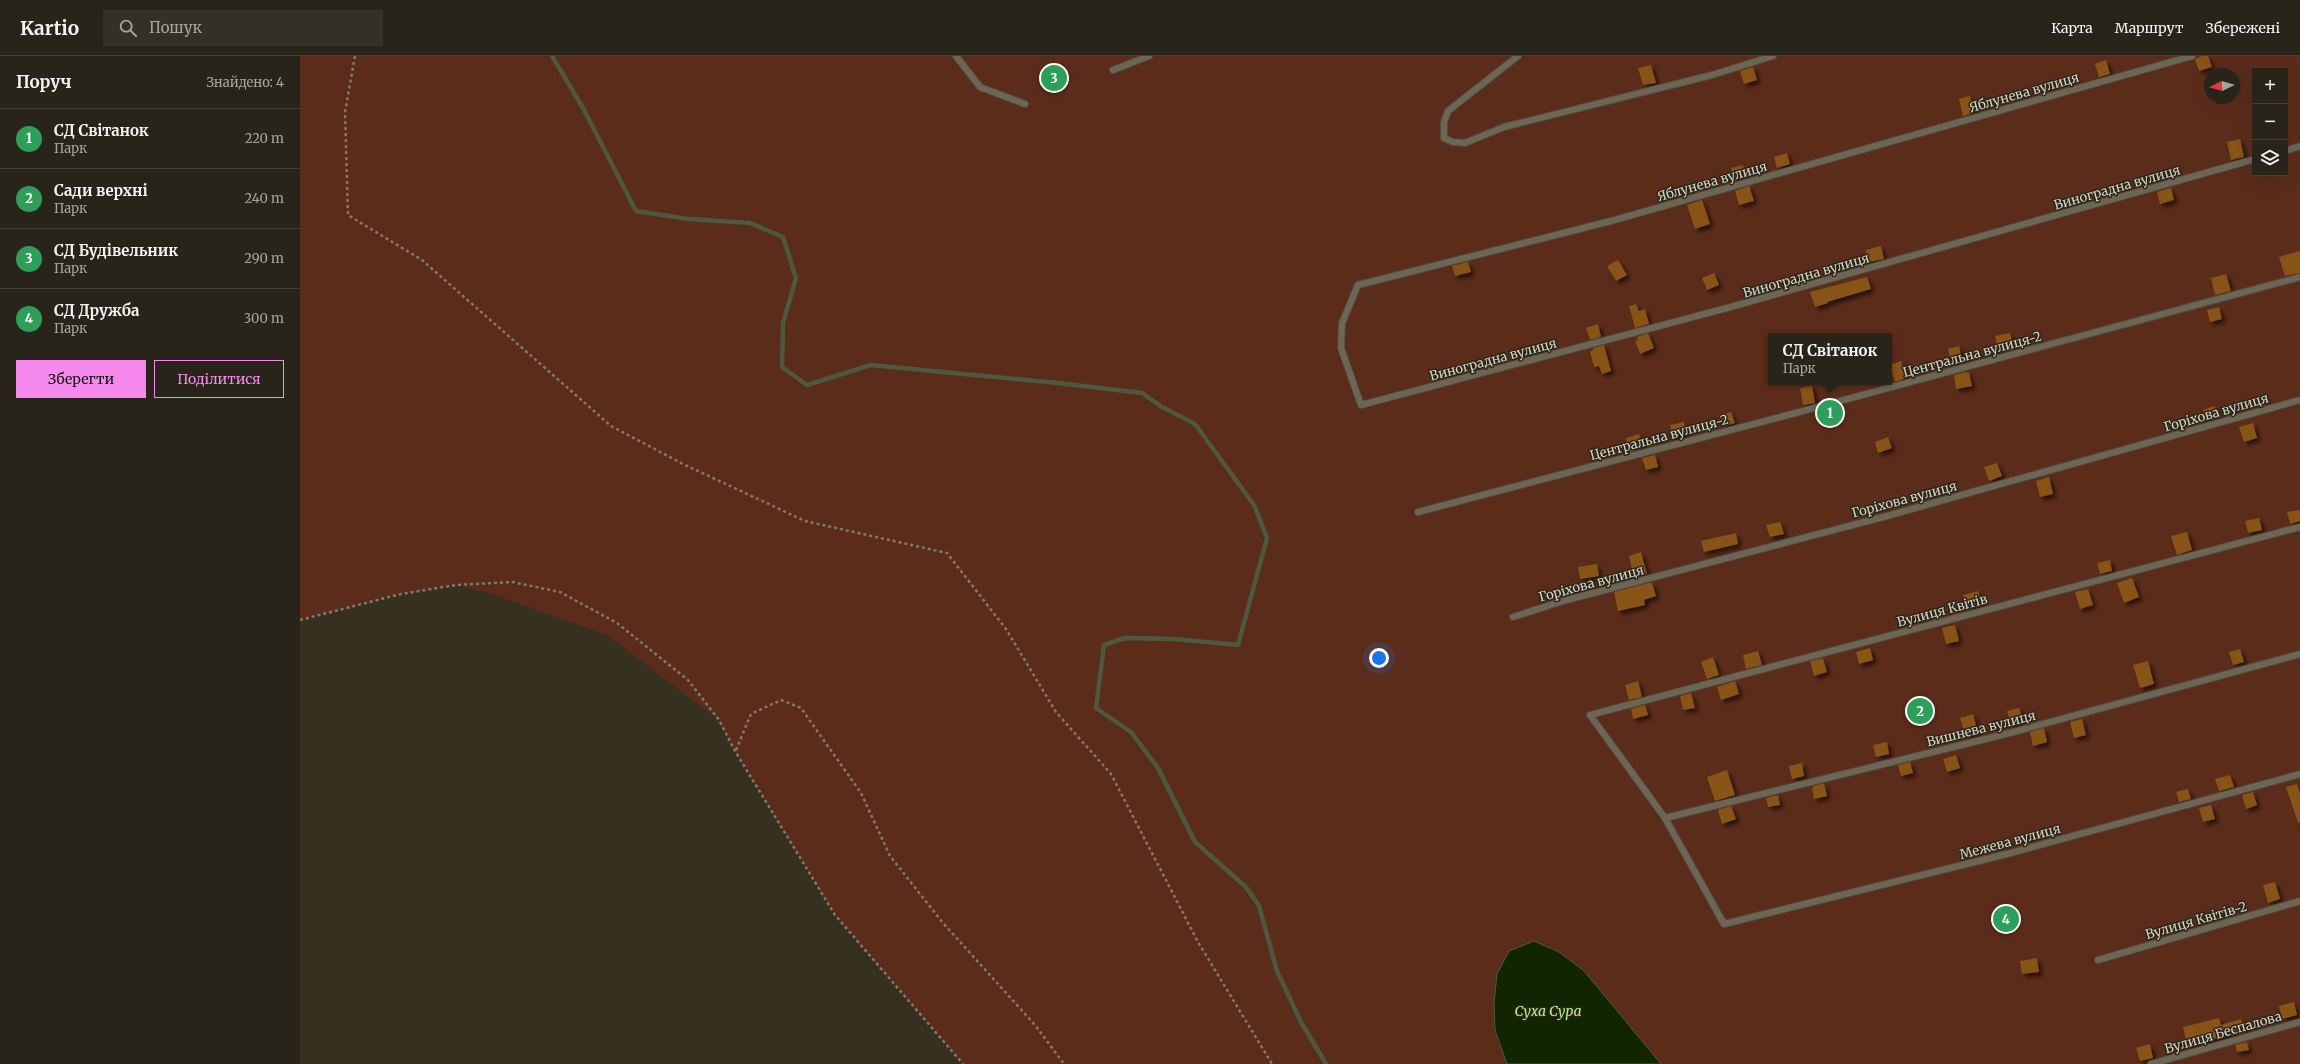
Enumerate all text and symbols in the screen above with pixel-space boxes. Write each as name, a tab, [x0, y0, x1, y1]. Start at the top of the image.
search box	[103, 10, 383, 46]
text: Kartio	[20, 16, 79, 40]
icon: search	[117, 17, 139, 39]
text: Пошук	[149, 18, 202, 37]
text: Карта	[2051, 19, 2093, 37]
text: Маршрут	[2115, 19, 2184, 37]
text: Збережені	[2206, 19, 2280, 37]
pin: 3	[1041, 63, 1067, 93]
north arrow	[2204, 68, 2240, 104]
map controls	[2252, 68, 2288, 176]
button: +	[2252, 68, 2288, 104]
street label: Яблунева вулиця	[1967, 69, 2081, 116]
text: Поруч	[16, 71, 72, 93]
text: Знайдено: 4	[206, 74, 284, 91]
button: −	[2252, 104, 2288, 140]
text: СД Світанок	[54, 121, 149, 140]
text: 1	[26, 130, 32, 147]
text: 220 m	[245, 130, 284, 147]
text: Парк	[54, 140, 87, 157]
button: layers	[2252, 140, 2288, 176]
street label: Яблунева вулиця	[1655, 158, 1769, 205]
street label: Виноградна вулиця	[2052, 161, 2183, 214]
text: Сади верхні	[54, 181, 148, 200]
text: 2	[25, 190, 33, 207]
text: 240 m	[244, 190, 284, 207]
text: Парк	[54, 200, 87, 217]
text: СД Будівельник	[54, 241, 178, 260]
street label: Виноградна вулиця	[1741, 249, 1872, 302]
text: 3	[25, 250, 33, 267]
text: 290 m	[244, 250, 284, 267]
text: Парк	[54, 260, 87, 277]
text: СД Дружба	[54, 301, 139, 320]
text: 4	[25, 310, 33, 327]
text: 300 m	[244, 310, 284, 327]
text: Парк	[54, 320, 87, 337]
street label: Центральна вулиця-2	[1901, 328, 2044, 381]
popup	[1768, 333, 1892, 385]
street label: Виноградна вулиця	[1428, 334, 1559, 385]
text: СД Світанок	[1783, 341, 1877, 360]
button: Зберегти	[16, 360, 146, 398]
button: Поділитися	[154, 360, 284, 398]
text: Парк	[1783, 360, 1816, 377]
street label: Горіхова вулиця	[2162, 389, 2271, 436]
pin: 1	[1817, 398, 1843, 428]
street label: Центральна вулиця-2	[1588, 411, 1731, 464]
street label: Горіхова вулиця	[1850, 477, 1959, 522]
street label: Горіхова вулиця	[1537, 561, 1646, 606]
street label: Вулиця Квітів	[1895, 590, 1989, 631]
your location	[1369, 648, 1389, 668]
pin: 2	[1907, 696, 1933, 726]
street label: Вишнева вулиця	[1925, 707, 2038, 750]
street label: Межева вулиця	[1958, 820, 2063, 863]
street label: Вулиця Квітів-2	[2143, 898, 2249, 943]
pin: 4	[1993, 904, 2019, 934]
water label: Суха Сура	[1515, 1002, 1581, 1020]
street label: Вулиця Беспалова	[2163, 1008, 2284, 1057]

